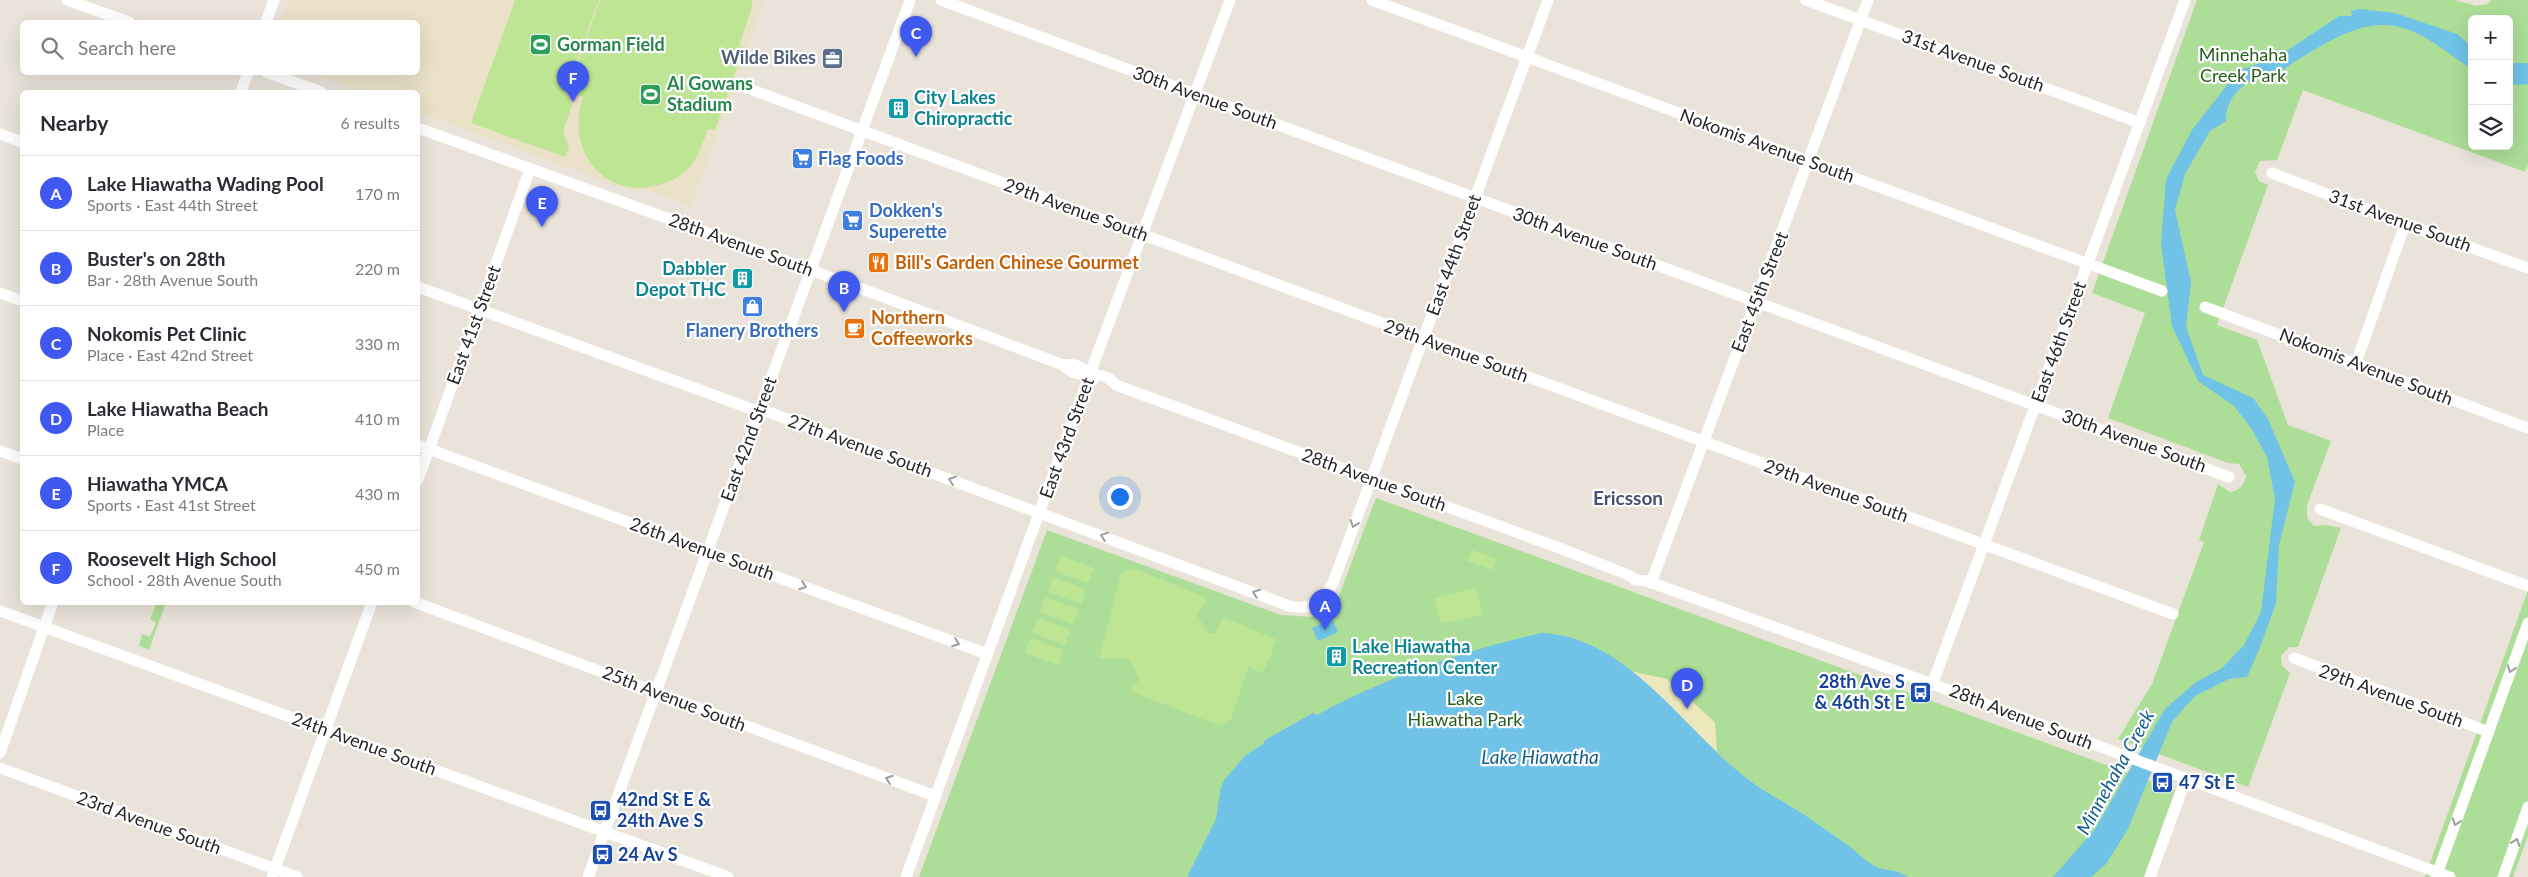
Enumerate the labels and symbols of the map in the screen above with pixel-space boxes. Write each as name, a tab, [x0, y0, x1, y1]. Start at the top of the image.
pin: C	[900, 16, 932, 57]
street label: 31st Avenue South	[1899, 24, 2047, 96]
sports icon: Gorman Field	[529, 33, 553, 57]
place label: Gorman Field	[557, 33, 665, 55]
park label: Minnehaha Creek Park	[2199, 43, 2287, 86]
place label: Wilde Bikes	[721, 46, 816, 68]
office icon: Wilde Bikes	[820, 46, 844, 70]
pin: F	[557, 61, 589, 102]
street label: 30th Avenue South	[1130, 61, 1281, 133]
place label: Al Gowans Stadium	[666, 72, 753, 115]
sports icon: Al Gowans Stadium	[639, 82, 663, 106]
place label: City Lakes Chiropractic	[914, 86, 1013, 129]
building icon: City Lakes Chiropractic	[886, 96, 910, 120]
street label: Nokomis Avenue South	[1677, 103, 1858, 187]
supermarket icon: Flag Foods	[790, 147, 814, 171]
place label: Flag Foods	[818, 147, 904, 169]
street label: 29th Avenue South	[1001, 173, 1152, 245]
street label: 31st Avenue South	[2326, 184, 2474, 256]
pin: E	[526, 186, 558, 227]
street label: East 44th Street	[1421, 190, 1485, 318]
place label: Dokken's Superette	[869, 199, 947, 242]
street label: 30th Avenue South	[1510, 202, 1661, 274]
street label: 28th Avenue South	[666, 208, 817, 280]
supermarket icon: Dokken's Superette	[841, 209, 865, 233]
street label: East 45th Street	[1726, 228, 1792, 355]
restaurant icon: Bill's Garden Chinese Gourmet	[867, 251, 891, 275]
place label: Bill's Garden Chinese Gourmet	[895, 251, 1139, 273]
place label: Dabbler Depot THC	[635, 257, 726, 300]
street label: East 41st Street	[441, 262, 505, 387]
building icon: Dabbler Depot THC	[730, 267, 754, 291]
pin: B	[828, 271, 860, 312]
street label: East 46th Street	[2026, 277, 2090, 405]
shop icon: Flanery Brothers	[740, 294, 764, 318]
place label: Northern Coffeeworks	[871, 306, 973, 349]
street label: 29th Avenue South	[1381, 314, 1532, 386]
cafe icon: Northern Coffeeworks	[843, 316, 867, 340]
place label: Flanery Brothers	[686, 319, 819, 341]
street label: Nokomis Avenue South	[2276, 323, 2456, 409]
street label: East 42nd Street	[715, 373, 781, 504]
street label: East 43rd Street	[1034, 374, 1098, 501]
street label: 30th Avenue South	[2059, 404, 2210, 476]
street label: 27th Avenue South	[785, 409, 936, 481]
street label: 28th Avenue South	[1299, 443, 1450, 515]
street label: 29th Avenue South	[1761, 454, 1912, 526]
one-way arrow	[948, 476, 957, 486]
your location	[1107, 484, 1133, 510]
district label: Ericsson	[1593, 486, 1663, 509]
street label: 26th Avenue South	[627, 512, 778, 584]
one-way arrow	[1350, 520, 1360, 528]
one-way arrow	[1100, 532, 1109, 542]
one-way arrow	[798, 580, 807, 590]
one-way arrow	[1252, 589, 1261, 599]
pin: A	[1309, 589, 1341, 630]
place label: Lake Hiawatha Recreation Center	[1352, 635, 1497, 678]
one-way arrow	[951, 637, 959, 647]
building icon: Lake Hiawatha Recreation Center	[1324, 645, 1348, 669]
street label: 29th Avenue South	[2316, 659, 2467, 731]
street label: 25th Avenue South	[599, 661, 749, 736]
one-way arrow	[2507, 665, 2517, 673]
pin: D	[1671, 668, 1703, 709]
place label: 28th Ave S & 46th St E	[1815, 670, 1905, 713]
street label: 28th Avenue South	[1946, 679, 2096, 754]
bus stop icon: 28th Ave S & 46th St E	[1909, 680, 1933, 704]
park label: Lake Hiawatha Park	[1408, 687, 1523, 730]
water label: Minnehaha Creek	[2071, 705, 2159, 838]
street label: 24th Avenue South	[289, 707, 440, 779]
water label: Lake Hiawatha	[1481, 745, 1599, 768]
bus stop icon: 47 St E	[2151, 771, 2175, 795]
place label: 47 St E	[2179, 771, 2235, 793]
one-way arrow	[885, 775, 894, 785]
street label: 23rd Avenue South	[74, 786, 224, 858]
place label: 42nd St E & 24th Ave S	[617, 788, 711, 831]
bus stop icon: 42nd St E & 24th Ave S	[589, 798, 613, 822]
one-way arrow	[2452, 817, 2462, 826]
one-way arrow	[2510, 838, 2520, 847]
bus stop icon: 24 Av S	[590, 843, 614, 867]
place label: 24 Av S	[618, 843, 678, 865]

